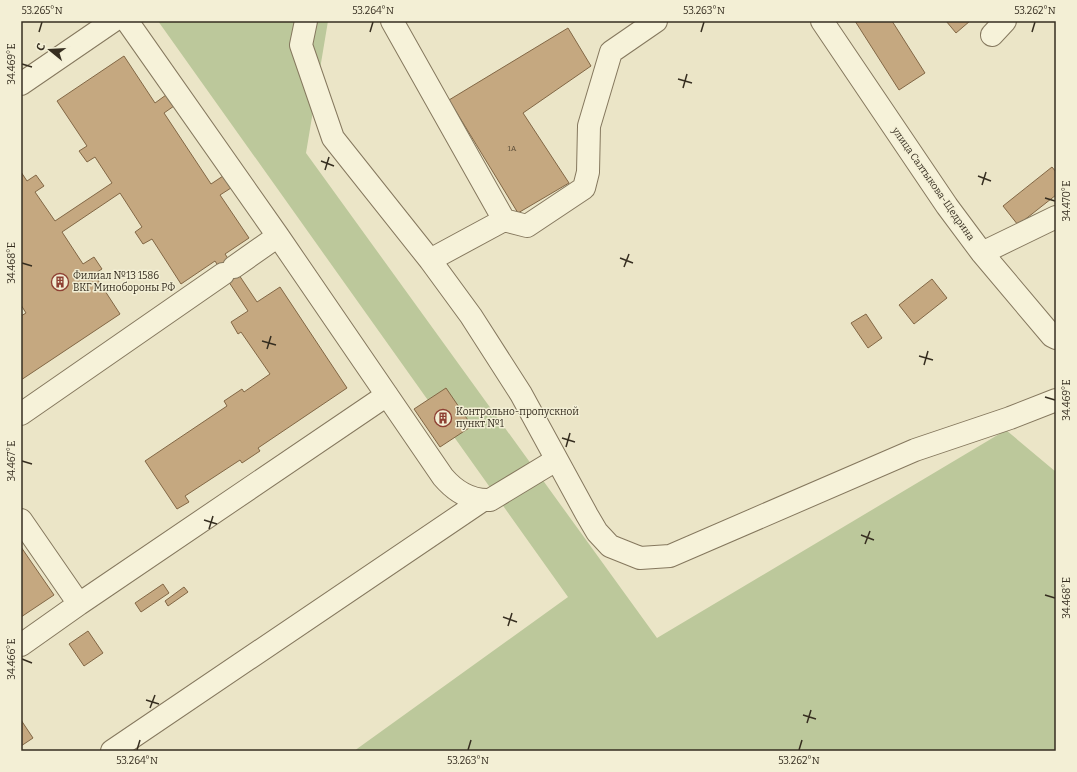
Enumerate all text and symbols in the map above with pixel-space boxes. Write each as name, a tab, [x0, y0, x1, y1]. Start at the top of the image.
text: 53.265°N	[21, 5, 63, 17]
text: 53.264°N	[352, 5, 394, 17]
text: 53.263°N	[683, 5, 725, 17]
text: 53.262°N	[1014, 5, 1056, 17]
north arrow	[30, 30, 70, 70]
text: С	[34, 42, 48, 52]
text: 34.469°E	[6, 43, 18, 85]
street label: улица Салтыкова-Щедрина	[889, 124, 977, 243]
house number: 1А	[508, 144, 517, 153]
text: 34.470°E	[1061, 181, 1073, 221]
text: 34.468°E	[6, 242, 18, 284]
place label: Филиал №13 1586 ВКГ Минобороны РФ	[73, 270, 175, 294]
building icon: Филиал №13 1586 ВКГ Минобороны РФ	[50, 272, 70, 292]
text: 34.469°E	[1061, 379, 1073, 421]
place label: Контрольно-пропускной пункт №1	[456, 406, 579, 430]
building icon: Контрольно-пропускной пункт №1	[433, 408, 453, 428]
text: 34.467°E	[6, 441, 18, 481]
text: 34.468°E	[1061, 577, 1073, 619]
text: 34.466°E	[6, 638, 18, 680]
text: 53.264°N	[116, 755, 158, 767]
text: 53.263°N	[447, 755, 489, 767]
text: 53.262°N	[778, 755, 820, 767]

